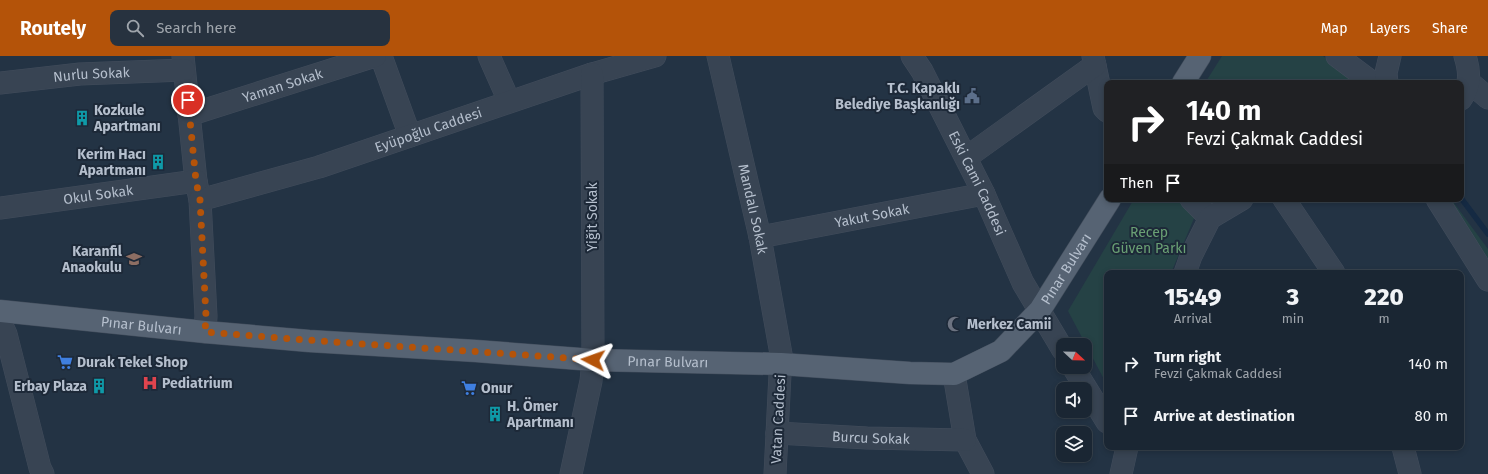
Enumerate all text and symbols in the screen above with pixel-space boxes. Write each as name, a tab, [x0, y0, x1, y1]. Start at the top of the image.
search box	[110, 10, 390, 46]
text: Routely	[20, 17, 86, 40]
icon: search	[124, 17, 146, 39]
text: Search here	[156, 19, 236, 37]
text: Map	[1321, 20, 1347, 37]
text: Layers	[1369, 20, 1410, 37]
text: Share	[1432, 20, 1468, 37]
street label: Nurlu Sokak	[52, 64, 131, 86]
street label: Yaman Sokak	[240, 65, 326, 107]
place label: T.C. Kapaklı Belediye Başkanlığı	[835, 80, 960, 114]
pin	[171, 83, 205, 117]
public building icon: T.C. Kapaklı Belediye Başkanlığı	[963, 87, 981, 105]
icon: arrive	[177, 89, 199, 111]
text: 140 m	[1186, 94, 1262, 127]
icon: right	[1120, 96, 1172, 148]
place label: Kozkule Apartmanı	[93, 102, 161, 135]
street label: Eyüpoğlu Caddesi	[373, 104, 484, 156]
building icon: Kozkule Apartmanı	[73, 109, 91, 127]
street label: Eski Cami Caddesi	[945, 128, 1009, 238]
text: Fevzi Çakmak Caddesi	[1186, 128, 1363, 150]
place label: Kerim Hacı Apartmanı	[77, 146, 146, 179]
building icon: Kerim Hacı Apartmanı	[149, 153, 167, 171]
street label: Mandalı Sokak	[734, 162, 771, 256]
icon: arrive	[1162, 172, 1184, 194]
text: Then	[1120, 174, 1154, 192]
street label: Okul Sokak	[62, 182, 135, 208]
street label: Yiğit Sokak	[584, 182, 601, 252]
street label: Yakut Sokak	[833, 200, 912, 231]
park label: Recep Güven Parkı	[1112, 224, 1186, 257]
street label: Pınar Bulvarı	[1038, 230, 1095, 308]
place label: Karanfil Anaokulu	[61, 243, 123, 276]
school or university icon: Karanfil Anaokulu	[125, 250, 143, 268]
text: 15:49	[1164, 283, 1221, 311]
text: 3	[1287, 283, 1299, 311]
text: 220	[1364, 283, 1404, 311]
text: Arrival	[1174, 311, 1212, 326]
text: min	[1282, 311, 1304, 326]
text: m	[1378, 311, 1390, 326]
street label: Pınar Bulvarı	[100, 313, 182, 339]
mosque icon: Merkez Camii	[946, 315, 964, 333]
place label: Merkez Camii	[967, 316, 1052, 333]
north arrow	[1056, 338, 1092, 374]
map controls	[1056, 338, 1092, 462]
position arrow	[572, 339, 614, 381]
text: Turn right	[1154, 348, 1221, 366]
supermarket icon: Durak Tekel Shop	[56, 353, 74, 371]
street label: Pınar Bulvarı	[627, 353, 709, 371]
icon: right	[1120, 353, 1142, 375]
place label: Durak Tekel Shop	[77, 354, 188, 371]
text: 140 m	[1408, 355, 1448, 373]
text: Fevzi Çakmak Caddesi	[1154, 366, 1282, 381]
hospital icon: Pediatrium	[141, 374, 159, 392]
street label: Vatan Caddesi	[768, 374, 789, 464]
place label: Pediatrium	[162, 375, 233, 392]
building icon: Erbay Plaza	[90, 377, 108, 395]
place label: Erbay Plaza	[14, 378, 87, 395]
supermarket icon: Onur	[460, 379, 478, 397]
place label: Onur	[481, 380, 513, 397]
button: sound	[1056, 382, 1092, 418]
place label: H. Ömer Apartmanı	[506, 397, 574, 431]
building icon: H. Ömer Apartmanı	[486, 405, 504, 423]
icon: arrive	[1120, 405, 1142, 427]
text: Arrive at destination	[1154, 407, 1295, 425]
text: 80 m	[1415, 407, 1448, 425]
button: layers	[1056, 426, 1092, 462]
street label: Burcu Sokak	[832, 428, 911, 448]

